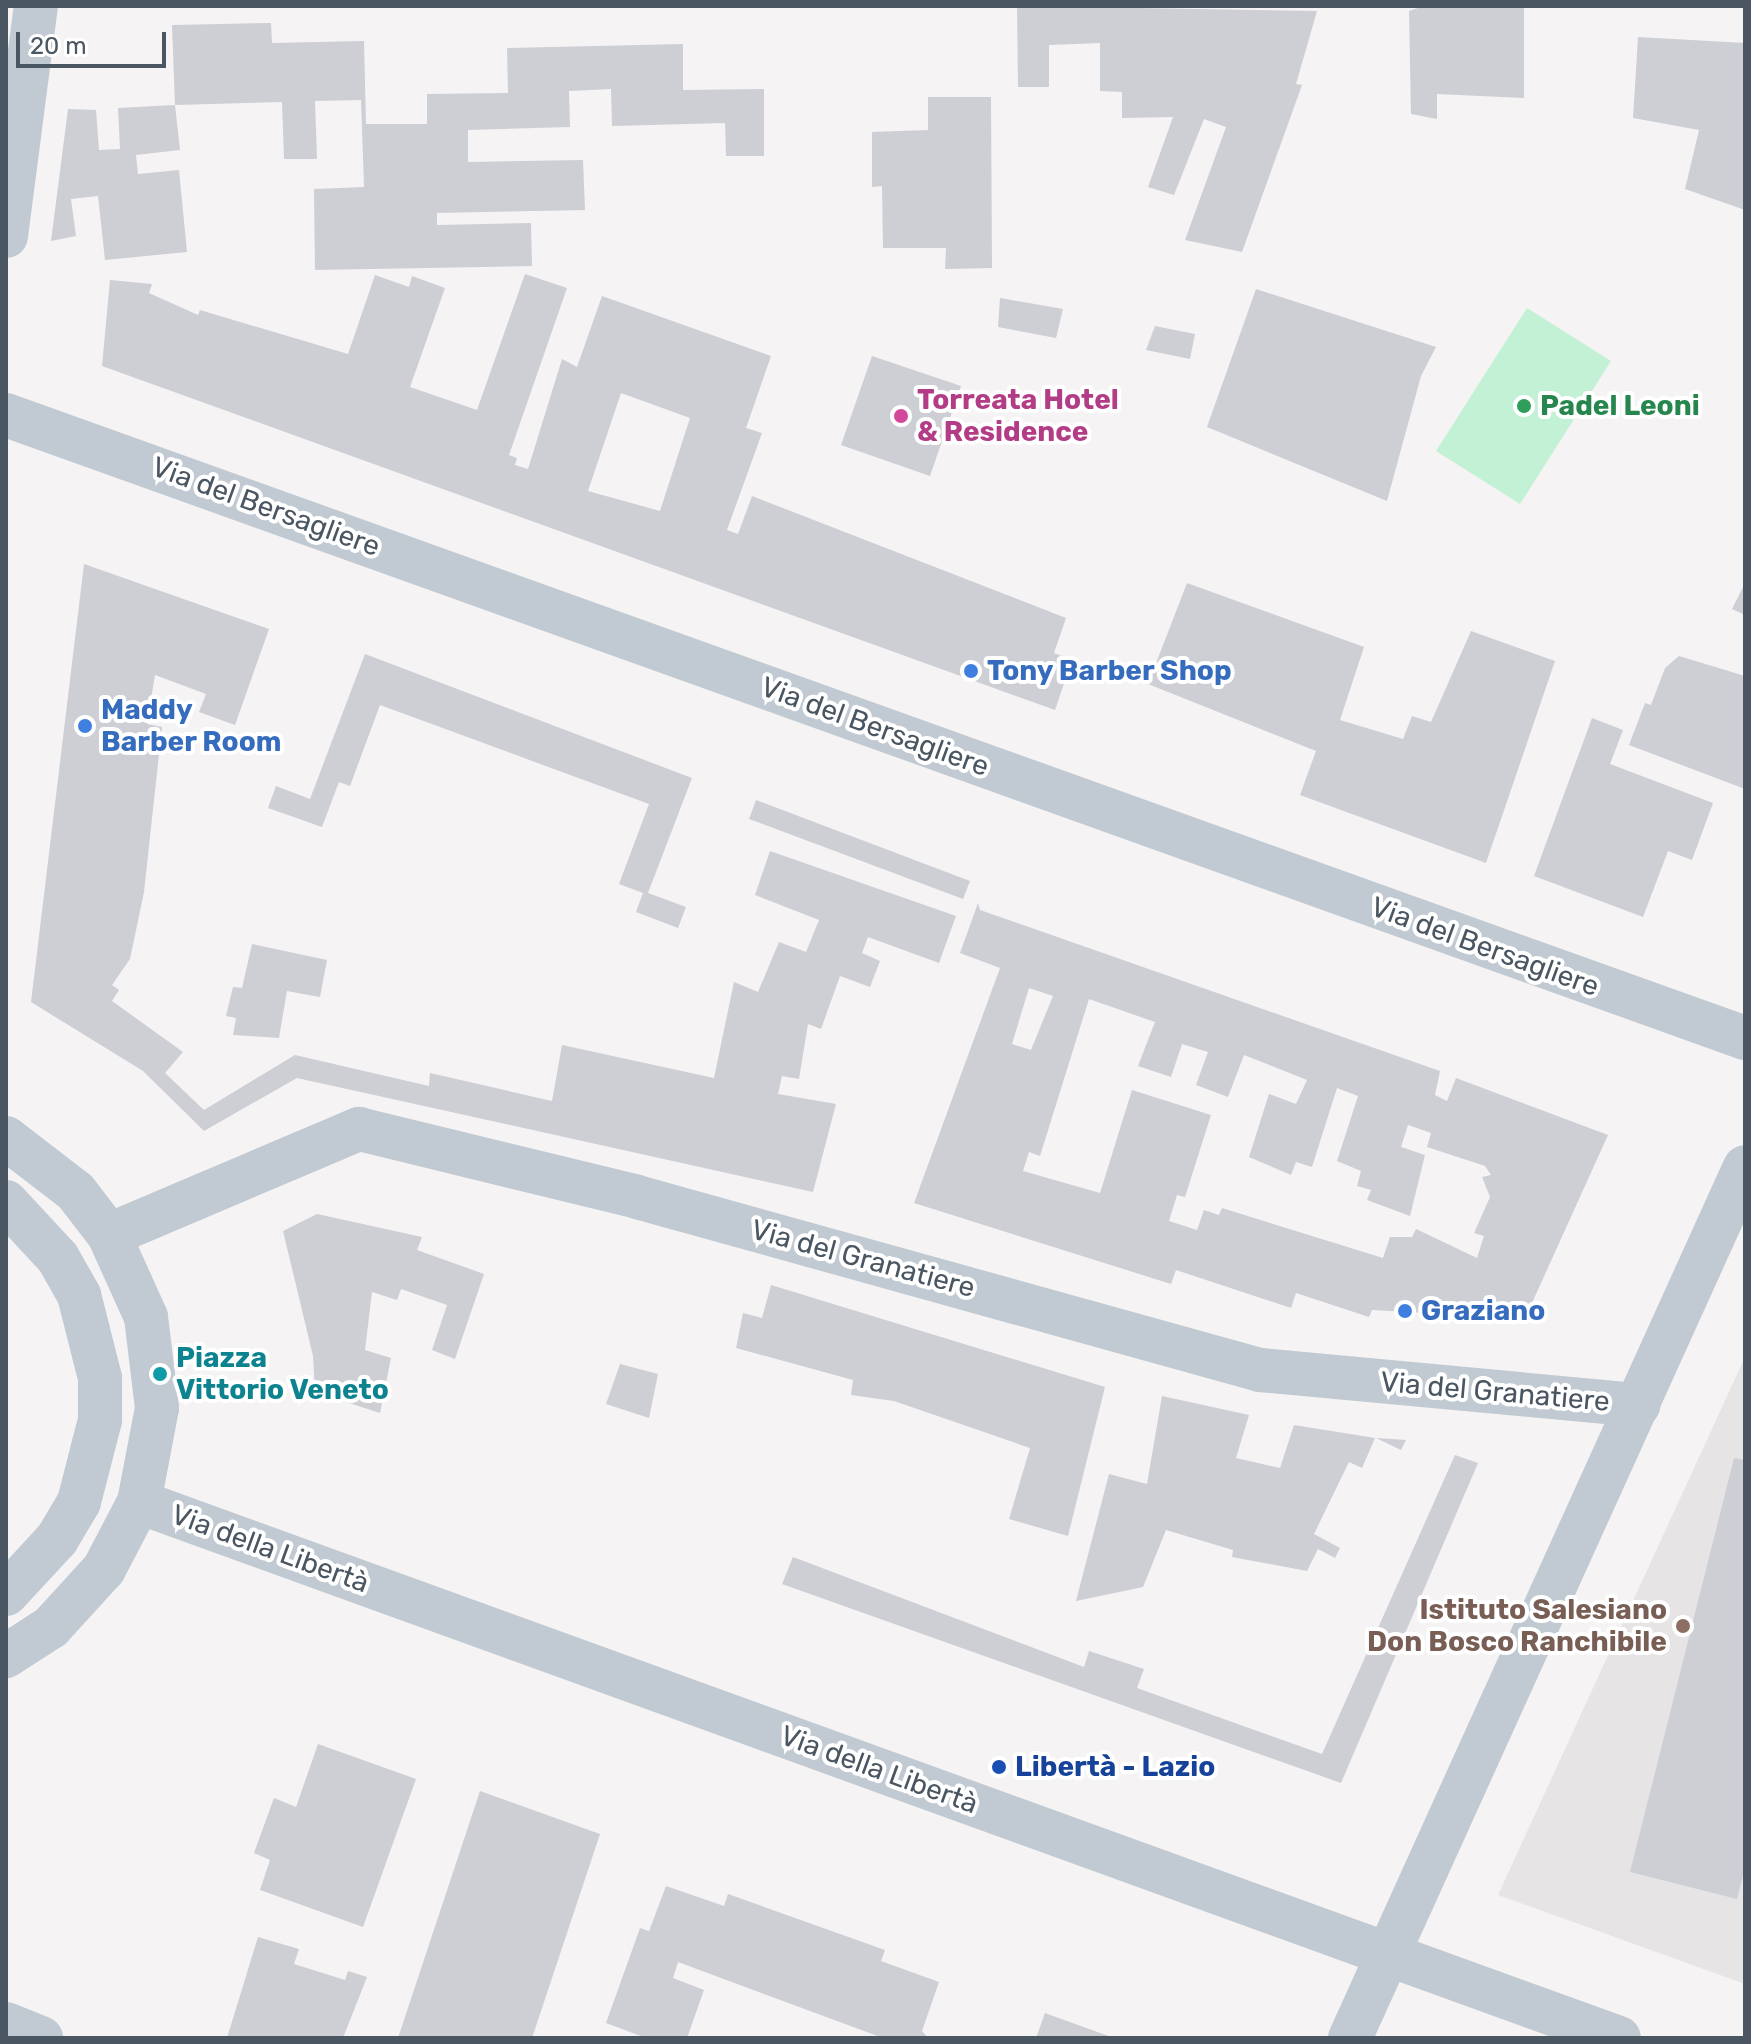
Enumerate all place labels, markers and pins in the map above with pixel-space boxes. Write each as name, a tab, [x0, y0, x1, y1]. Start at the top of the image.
place label: Torreata Hotel & Residence	[917, 383, 1119, 449]
place label: Padel Leoni	[1540, 389, 1700, 423]
marker: Padel Leoni	[1515, 397, 1533, 415]
marker: Torreata Hotel & Residence	[892, 407, 910, 425]
place label: Tony Barber Shop	[987, 654, 1233, 688]
marker: Tony Barber Shop	[962, 662, 980, 680]
place label: Maddy Barber Room	[101, 693, 282, 759]
marker: Maddy Barber Room	[76, 717, 94, 735]
place label: Graziano	[1421, 1294, 1545, 1328]
marker: Graziano	[1396, 1302, 1414, 1320]
place label: Piazza Vittorio Veneto	[176, 1341, 389, 1407]
marker: Piazza Vittorio Veneto	[151, 1365, 169, 1383]
place label: Istituto Salesiano Don Bosco Ranchibile	[1367, 1593, 1667, 1659]
marker: Istituto Salesiano Don Bosco Ranchibile	[1674, 1617, 1692, 1635]
place label: Libertà - Lazio	[1015, 1750, 1215, 1784]
marker: Libertà - Lazio	[990, 1758, 1008, 1776]

